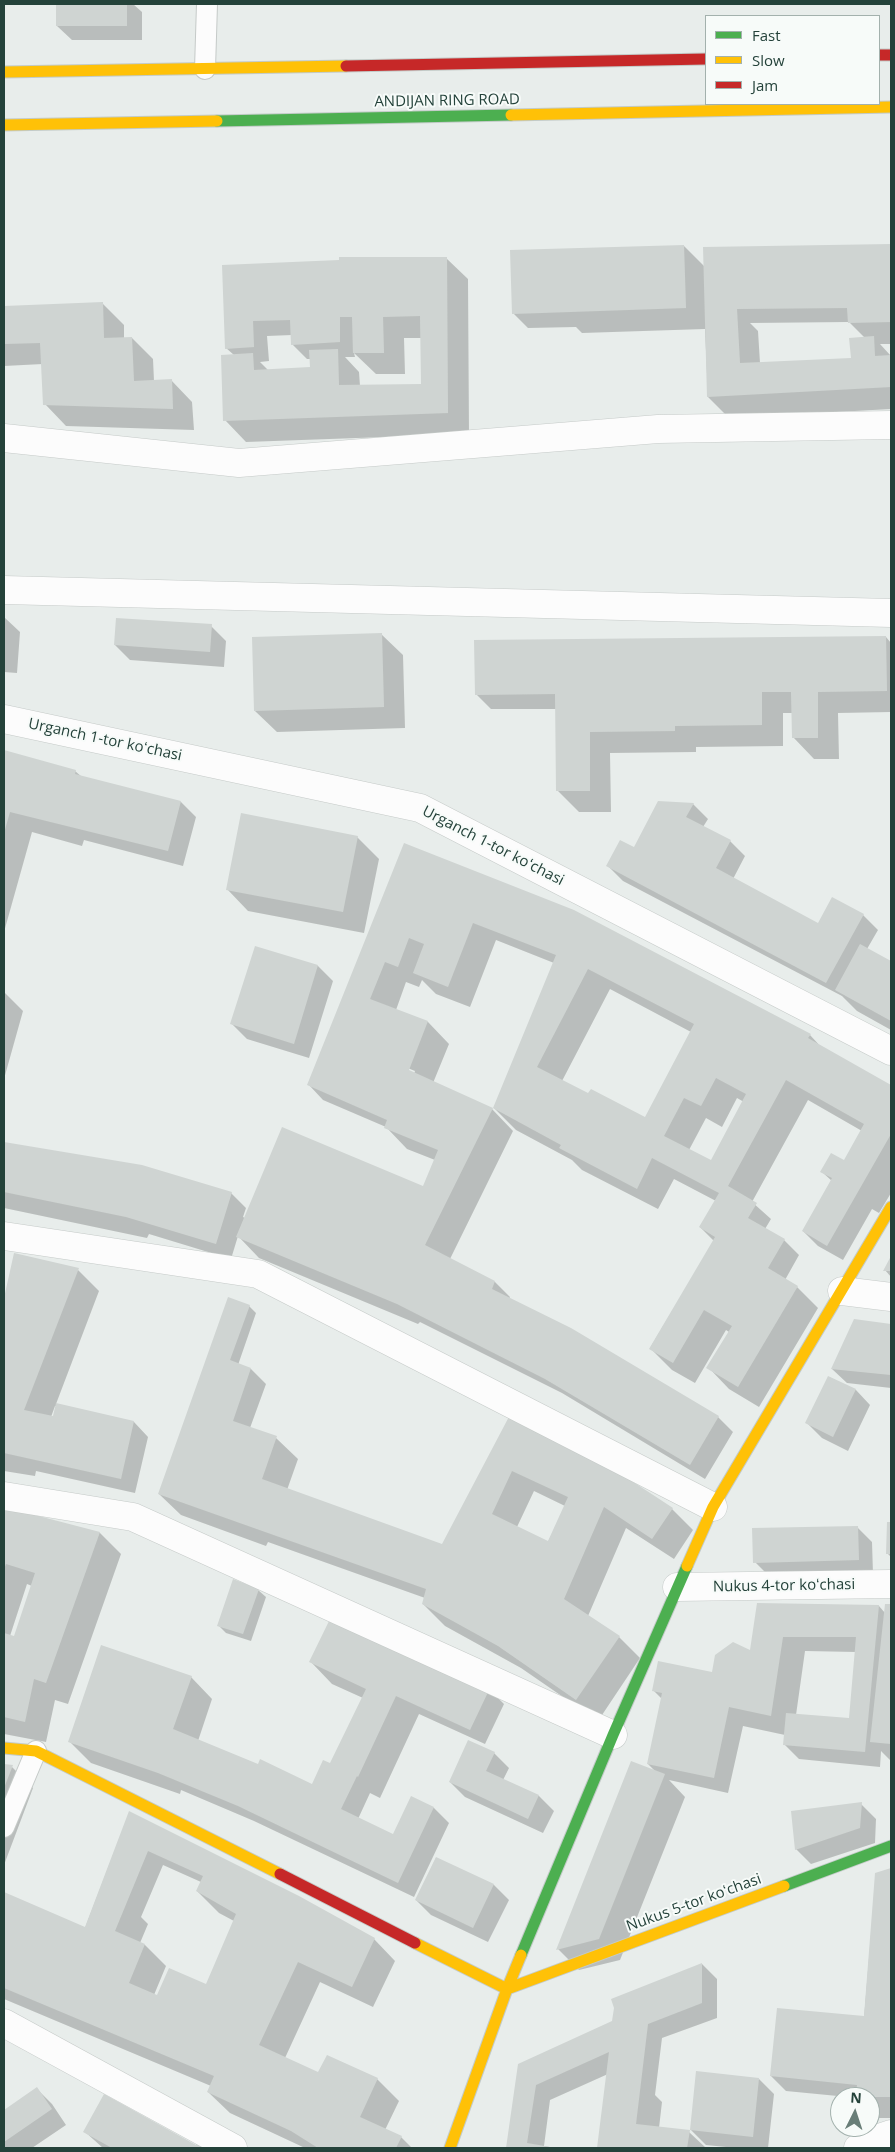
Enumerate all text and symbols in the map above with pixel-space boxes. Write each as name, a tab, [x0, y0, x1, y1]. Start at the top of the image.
legend	[705, 15, 880, 105]
text: Fast	[752, 25, 781, 45]
text: Slow	[752, 50, 785, 70]
text: Jam	[752, 75, 778, 95]
street label: ANDIJAN RING ROAD	[374, 91, 520, 111]
street label: Urganch 1-tor koʻchasi	[26, 715, 184, 765]
street label: Urganch 1-tor koʻchasi	[419, 802, 567, 890]
street label: Nukus 4-tor koʻchasi	[713, 1576, 855, 1596]
street label: Nukus 5-tor koʻchasi	[624, 1870, 764, 1936]
north arrow	[830, 2087, 880, 2137]
text: N	[850, 2088, 862, 2107]

